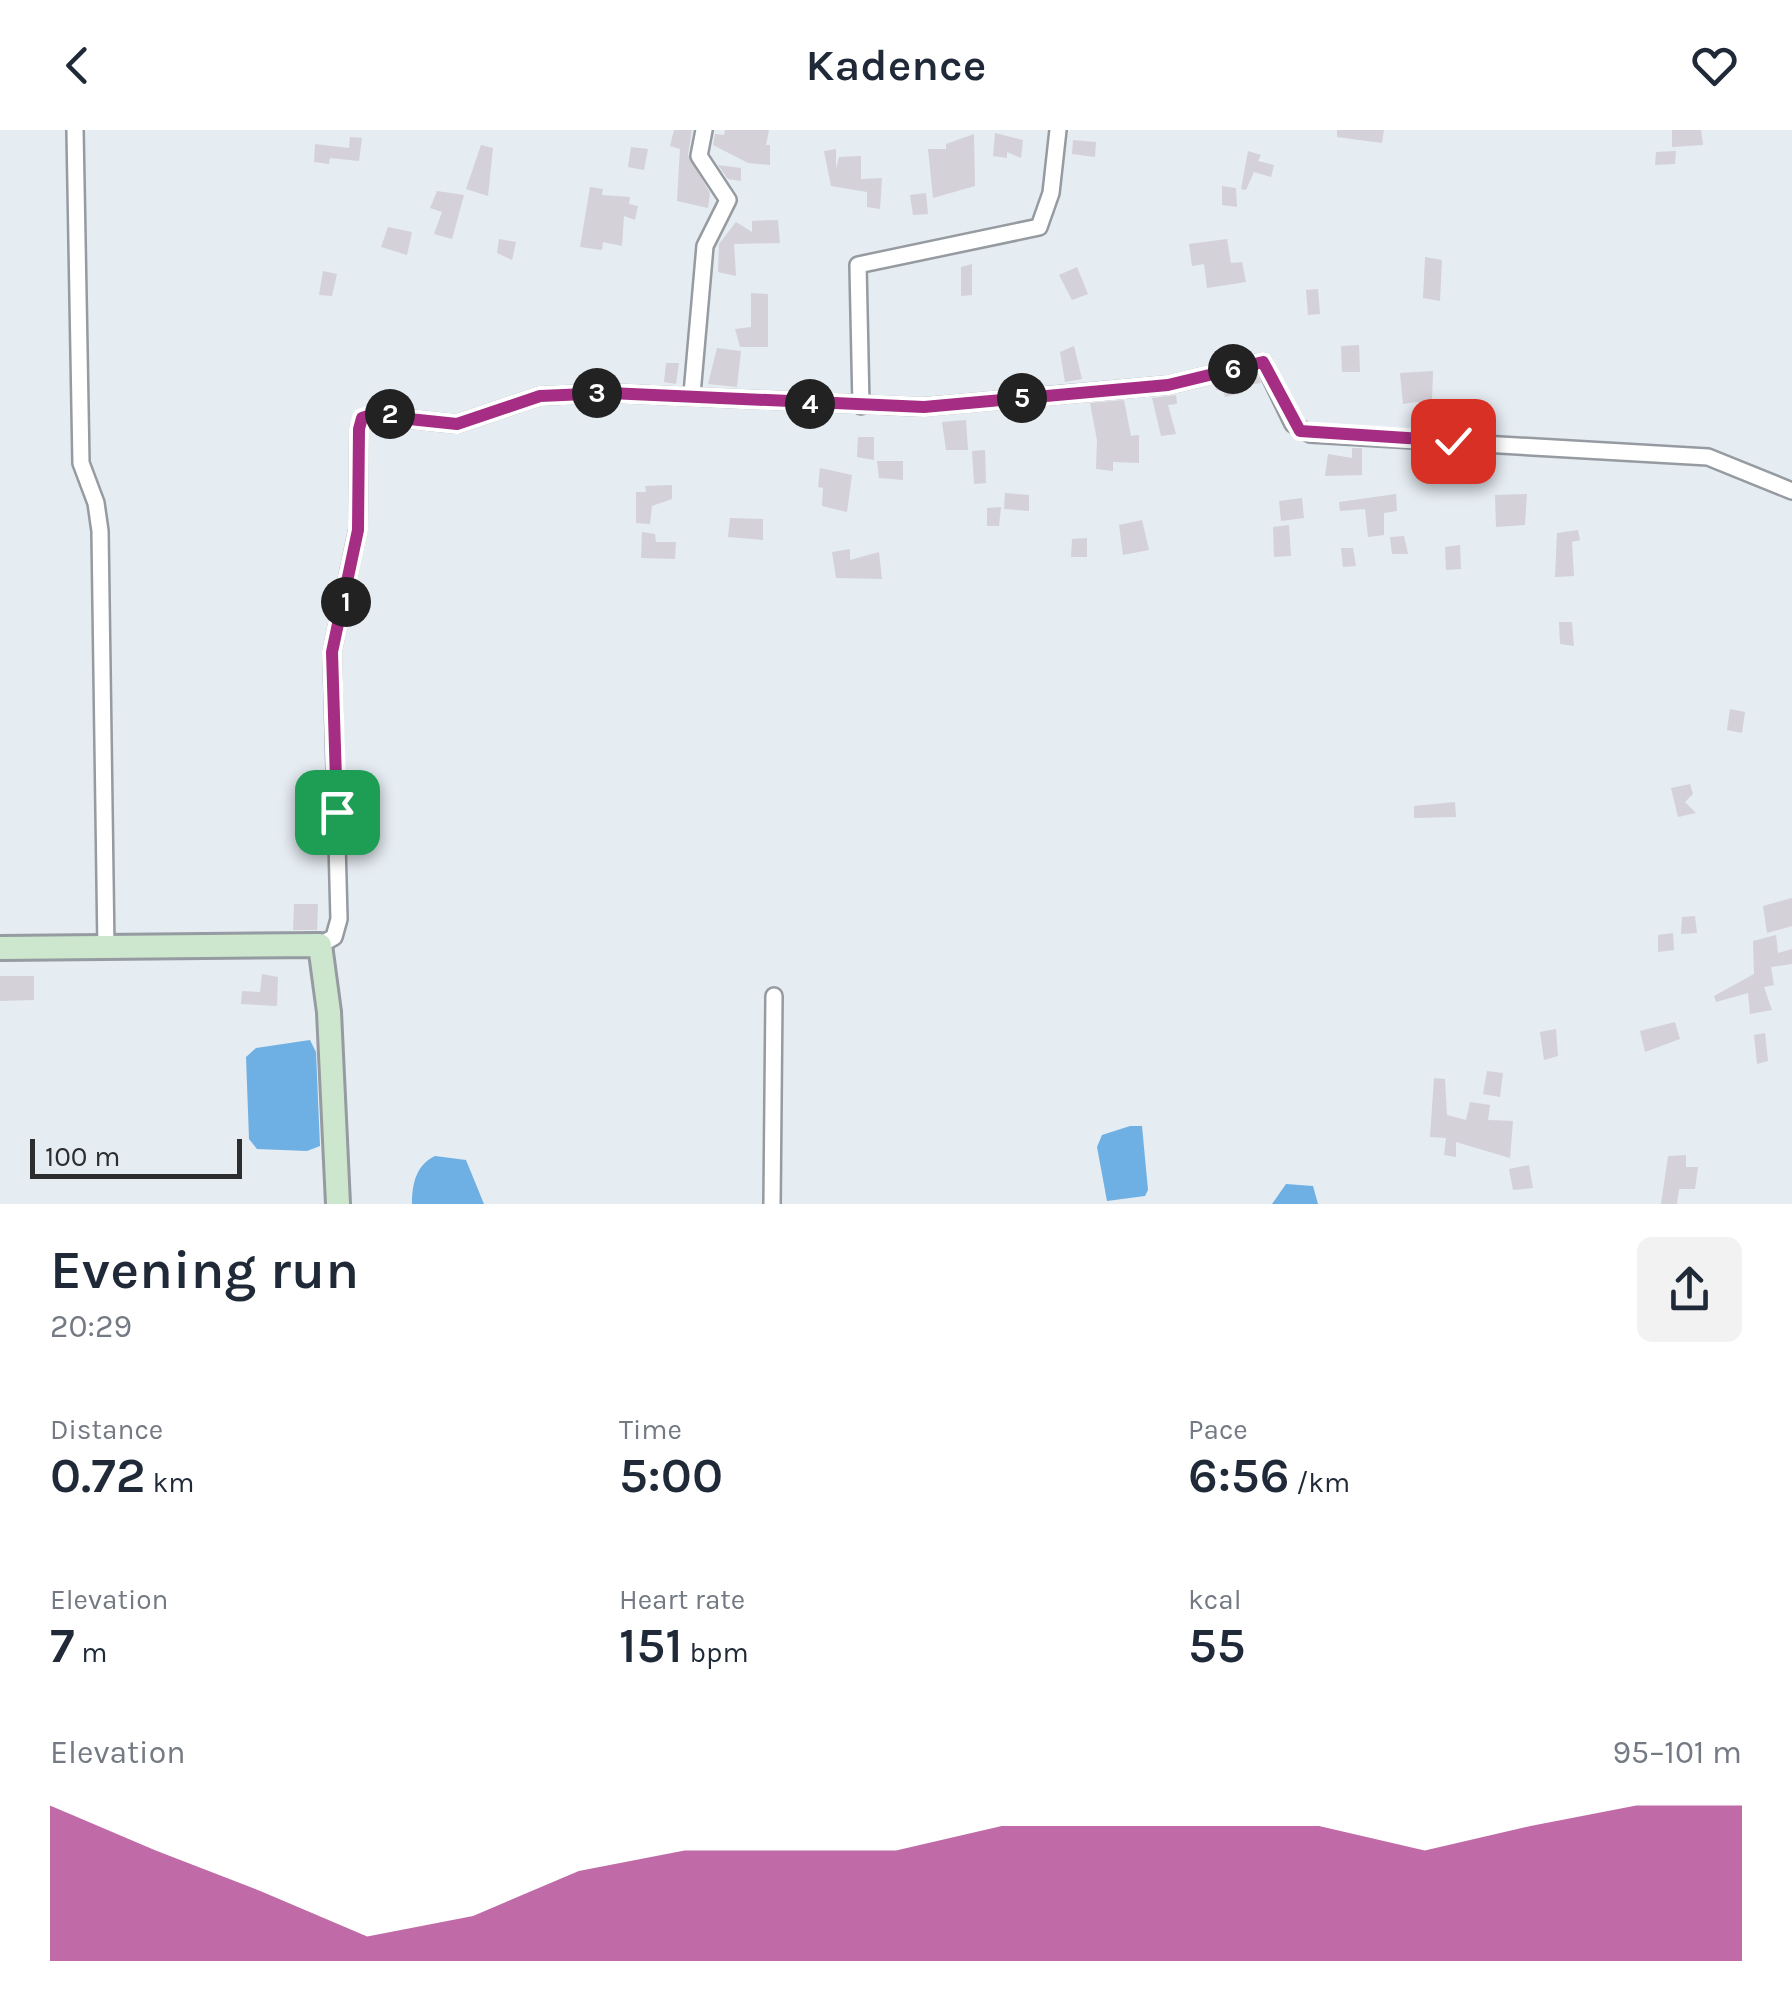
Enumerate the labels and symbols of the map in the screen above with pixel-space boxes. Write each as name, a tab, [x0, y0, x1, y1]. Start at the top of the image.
pin: 6	[1208, 344, 1258, 394]
pin: 3	[572, 368, 622, 418]
pin: 5	[997, 373, 1047, 423]
pin: 4	[785, 379, 835, 429]
pin: 2	[365, 389, 415, 439]
pin	[1411, 399, 1496, 484]
pin: 1	[321, 577, 371, 627]
pin	[295, 770, 380, 855]
scale bar	[30, 1134, 242, 1178]

